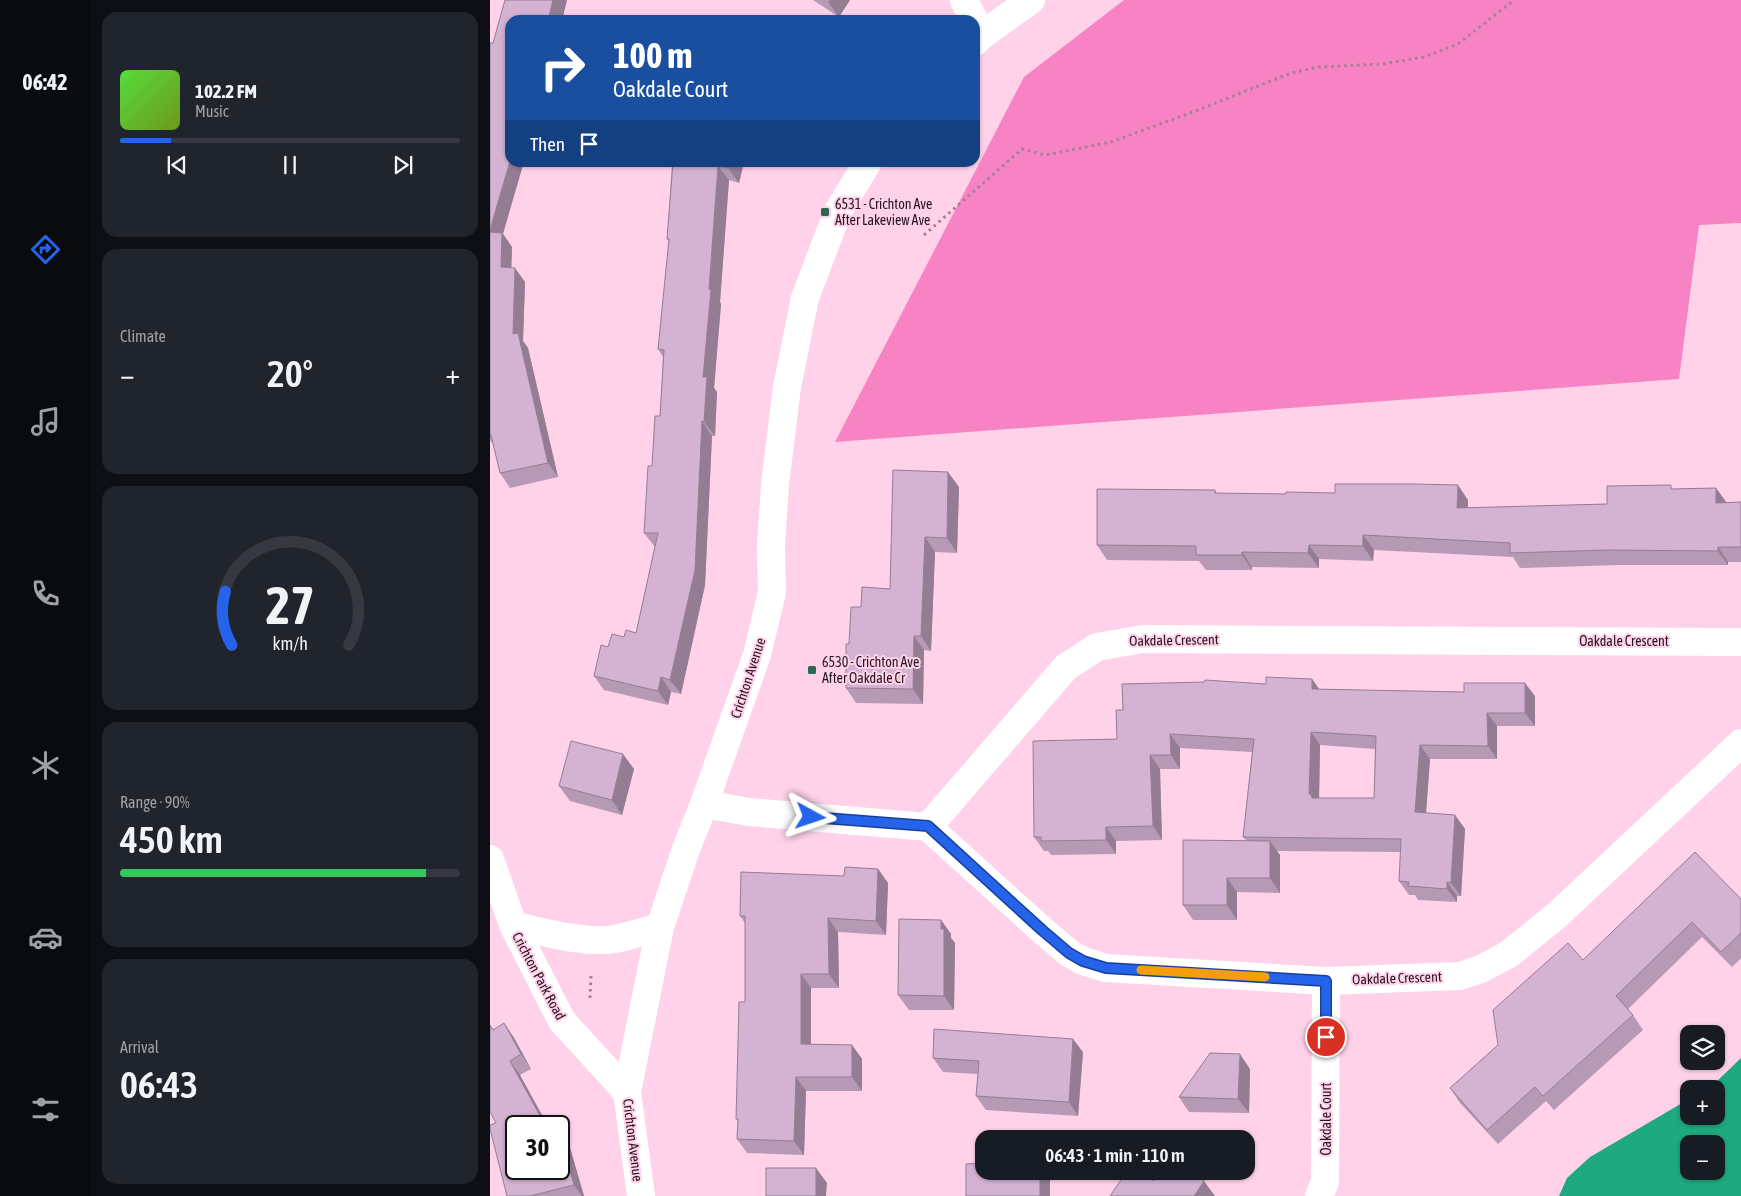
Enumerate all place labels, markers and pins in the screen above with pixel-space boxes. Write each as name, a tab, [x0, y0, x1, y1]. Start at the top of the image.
place label: 6531 - Crichton Ave After Lakeview Ave	[835, 196, 932, 228]
marker: 6531 - Crichton Ave After Lakeview Ave	[819, 206, 831, 218]
place label: 6530 - Crichton Ave After Oakdale Cr	[822, 654, 919, 686]
marker: 6530 - Crichton Ave After Oakdale Cr	[806, 664, 818, 676]
pin	[1305, 1016, 1347, 1058]

